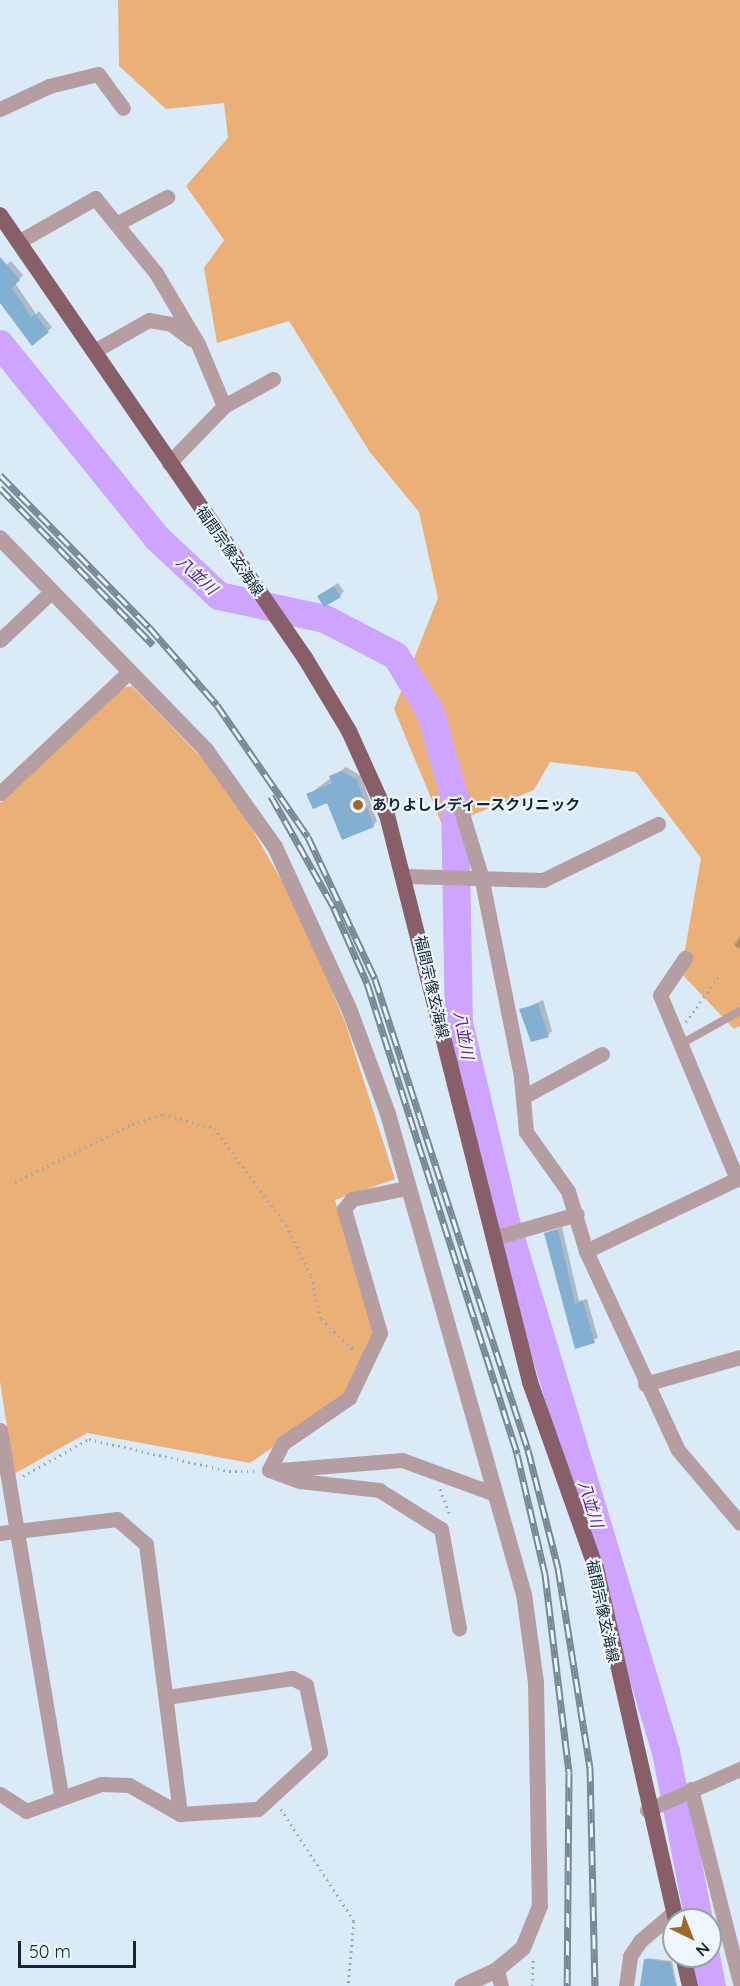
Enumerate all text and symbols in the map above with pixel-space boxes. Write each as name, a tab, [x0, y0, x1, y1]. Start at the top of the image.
street label: 福間宗像玄海線	[193, 503, 267, 599]
water label: 八並川	[173, 552, 221, 598]
marker: ありよしレディースクリニック	[349, 796, 367, 814]
place label: ありよしレディースクリニック	[372, 796, 582, 814]
street label: 福間宗像玄海線	[411, 934, 453, 1040]
water label: 八並川	[450, 1010, 478, 1060]
water label: 八並川	[575, 1478, 607, 1530]
street label: 福間宗像玄海線	[583, 1558, 623, 1664]
north arrow	[662, 1908, 722, 1968]
scale bar	[21, 1929, 140, 1967]
text: N	[692, 1938, 714, 1961]
text: 50 m	[29, 1940, 71, 1963]

